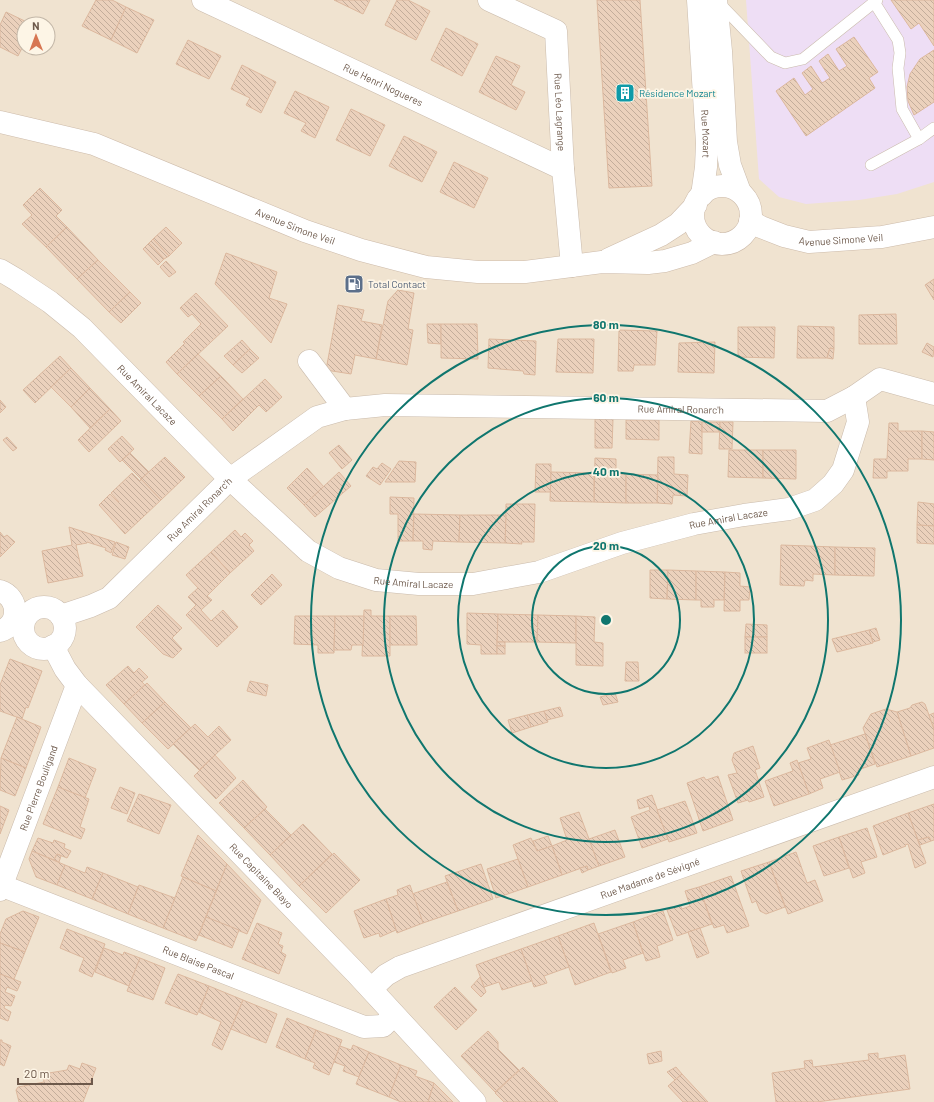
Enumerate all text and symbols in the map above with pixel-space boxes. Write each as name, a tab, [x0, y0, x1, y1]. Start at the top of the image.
north arrow	[16, 16, 56, 56]
text: N	[32, 19, 40, 32]
street label: Rue Henri Nogueres	[342, 61, 425, 108]
street label: Rue Léo Lagrange	[552, 73, 568, 151]
building icon: Résidence Mozart	[614, 82, 636, 104]
place label: Résidence Mozart	[639, 87, 716, 99]
street label: Rue Mozart	[699, 109, 713, 159]
street label: Avenue Simone Veil	[254, 205, 337, 247]
street label: Avenue Simone Veil	[798, 231, 883, 248]
fuel station icon: Total Contact	[343, 273, 365, 295]
place label: Total Contact	[368, 278, 426, 290]
text: 80 m	[593, 317, 619, 331]
street label: Rue Amiral Lacaze	[115, 362, 180, 427]
text: 60 m	[593, 390, 619, 404]
street label: Rue Amiral Ronarc'h	[638, 402, 724, 416]
text: 40 m	[593, 464, 619, 478]
street label: Rue Amiral Ronarc'h	[164, 475, 234, 544]
street label: Rue Amiral Lacaze	[688, 506, 769, 531]
text: 20 m	[593, 538, 619, 552]
street label: Rue Amiral Lacaze	[373, 574, 453, 590]
centre of rings	[599, 613, 613, 627]
street label: Rue Pierre Bouligand	[17, 743, 60, 832]
street label: Rue Capitaine Blayo	[227, 840, 296, 910]
street label: Rue Madame de Sévigné	[599, 855, 701, 901]
street label: Rue Blaise Pascal	[161, 943, 236, 982]
scale bar	[18, 1060, 92, 1086]
text: 20 m	[24, 1066, 50, 1080]

